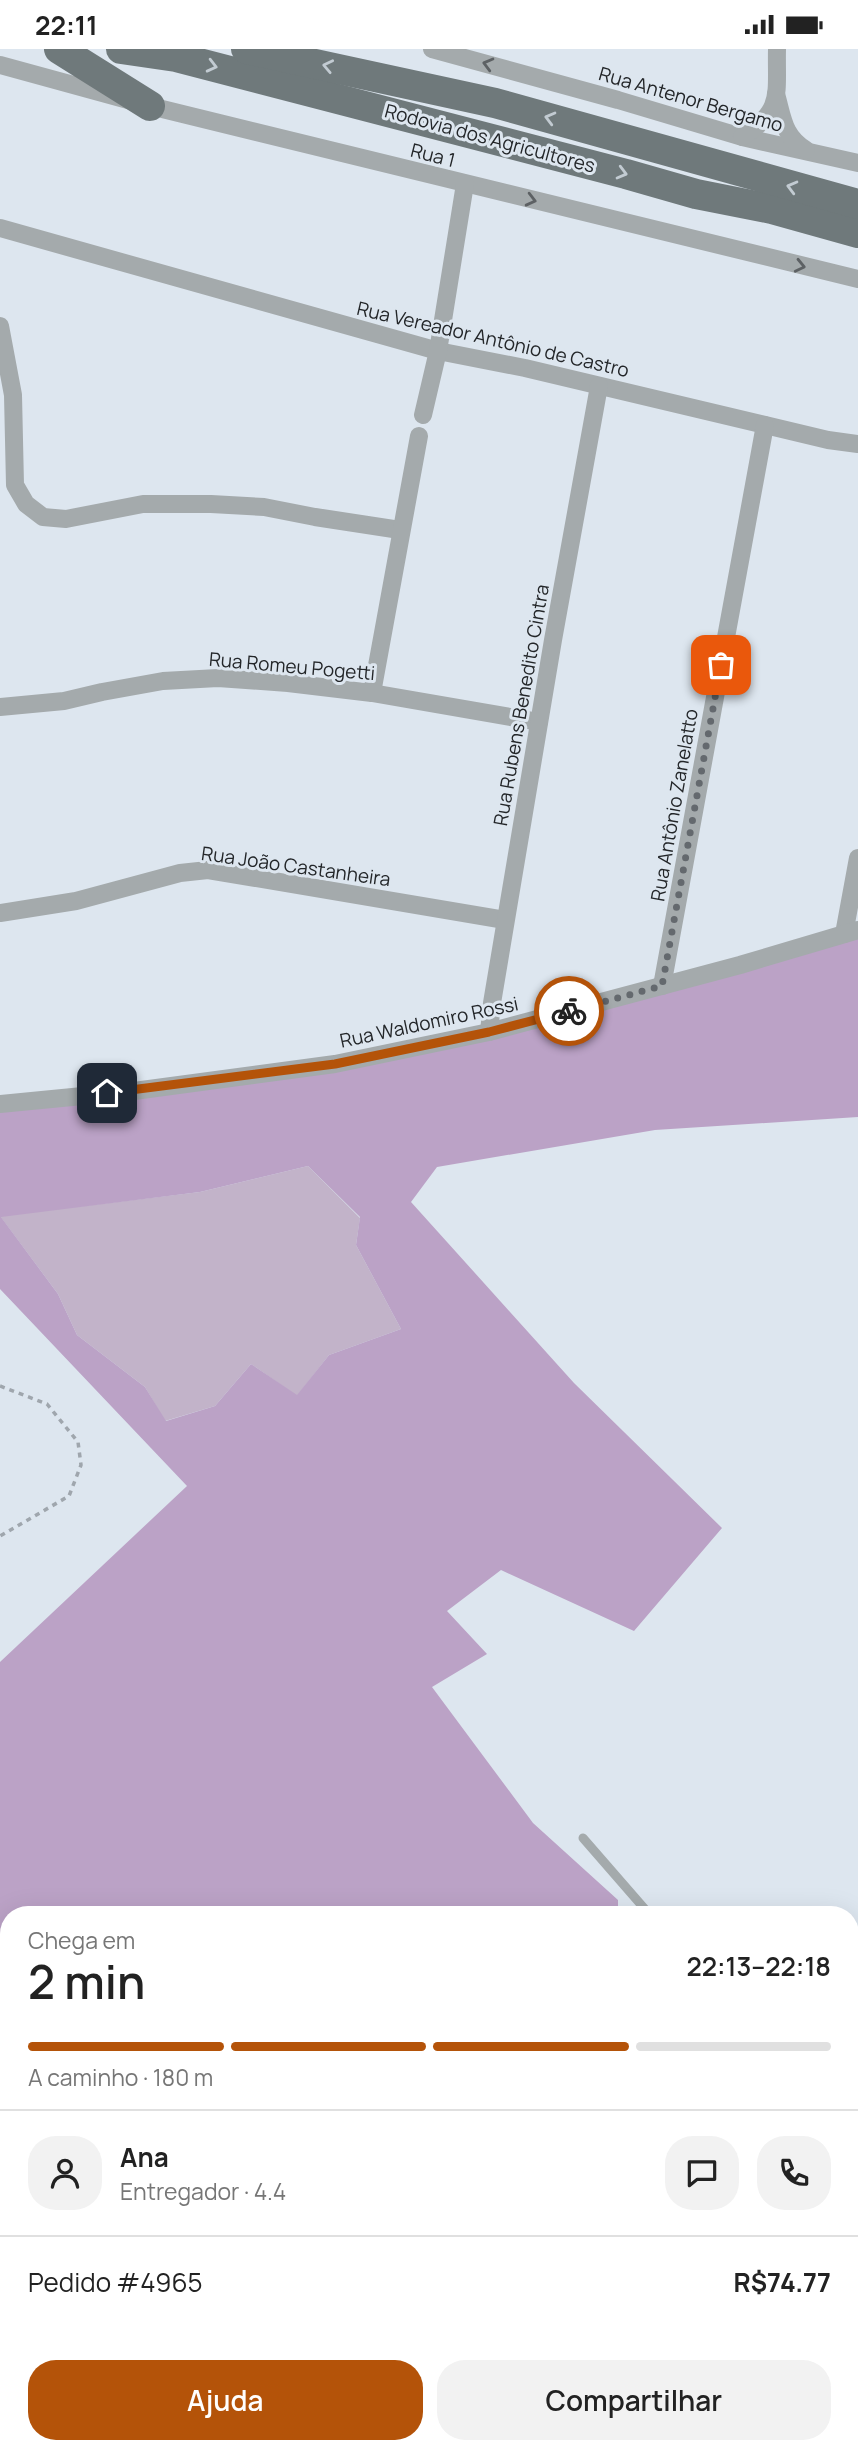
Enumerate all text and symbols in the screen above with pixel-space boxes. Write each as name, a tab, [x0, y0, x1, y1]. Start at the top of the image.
text: 22:11	[35, 7, 98, 43]
one-way arrow	[206, 58, 218, 72]
one-way arrow	[482, 58, 494, 73]
one-way arrow	[322, 60, 334, 75]
street label: Rua Antenor Bergamo	[596, 60, 786, 138]
street label: Rodovia dos Agricultores	[382, 97, 598, 179]
one-way arrow	[544, 112, 556, 126]
street label: Rua 1	[408, 137, 458, 173]
one-way arrow	[616, 164, 628, 179]
one-way arrow	[786, 180, 798, 195]
one-way arrow	[525, 192, 537, 206]
one-way arrow	[793, 257, 805, 272]
street label: Rua Vereador Antônio de Castro	[354, 295, 632, 383]
street label: Rua Rubens Benedito Cintra	[487, 582, 555, 828]
pin	[691, 635, 751, 695]
street label: Rua Romeu Pogetti	[208, 646, 376, 686]
icon: bag	[702, 646, 740, 684]
street label: Rua Antônio Zanelatto	[644, 707, 704, 903]
street label: Rua João Castanheira	[200, 840, 392, 892]
courier	[534, 976, 604, 1046]
street label: Rua Waldomiro Rossi	[337, 990, 521, 1054]
icon: bike	[550, 992, 588, 1030]
pin	[77, 1063, 137, 1123]
icon: home	[88, 1074, 126, 1112]
text: Chega em	[28, 1924, 135, 1956]
text: 22:13–22:18	[686, 1948, 831, 1984]
text: 2 min	[28, 1950, 145, 2013]
text: A caminho · 180 m	[28, 2061, 213, 2093]
button: person	[28, 2136, 102, 2210]
button: chat	[665, 2136, 739, 2210]
button: phone	[757, 2136, 831, 2210]
text: Ana	[120, 2139, 169, 2175]
text: Entregador · 4.4	[120, 2175, 286, 2207]
text: Pedido #4965	[28, 2264, 203, 2300]
text: R$74.77	[734, 2264, 831, 2300]
button: Ajuda	[28, 2360, 423, 2440]
button: Compartilhar	[437, 2360, 831, 2440]

